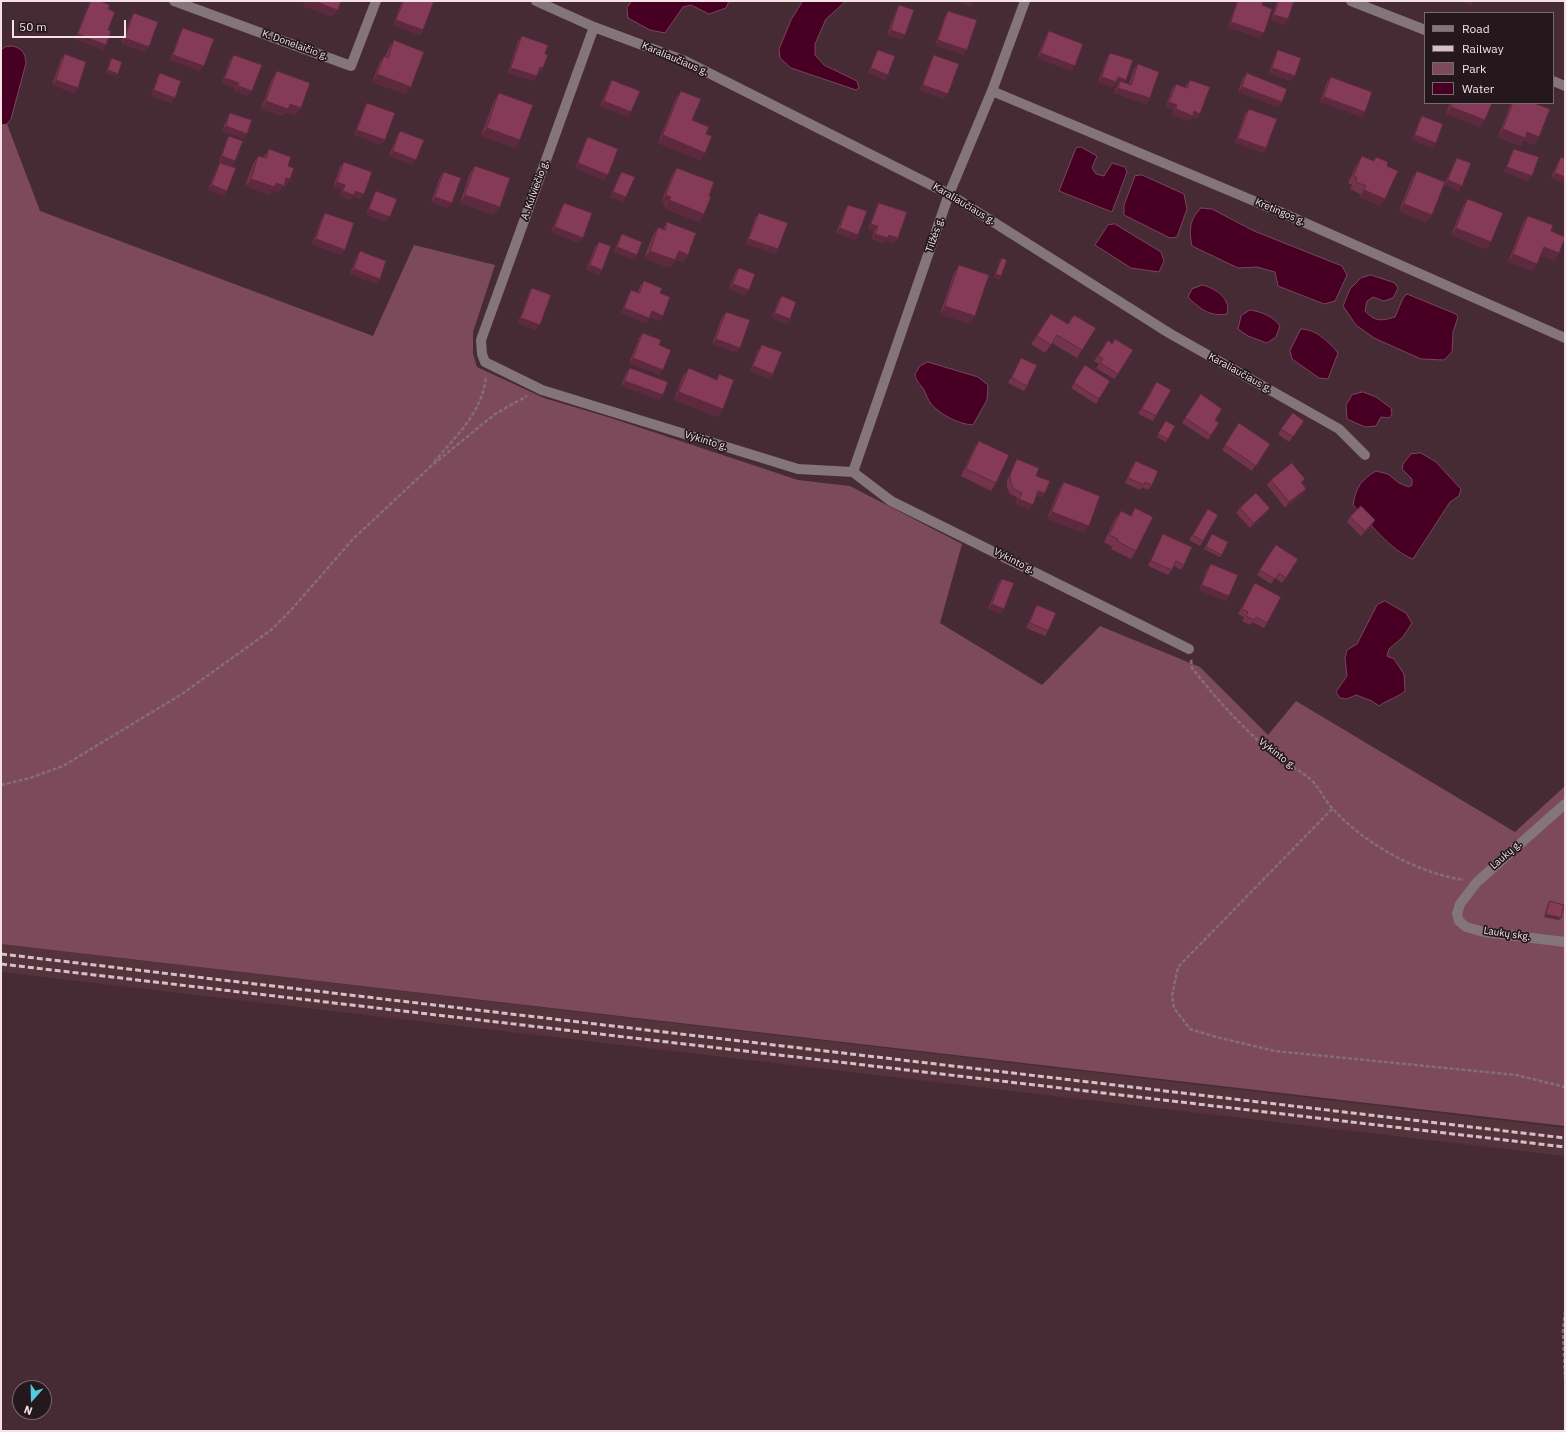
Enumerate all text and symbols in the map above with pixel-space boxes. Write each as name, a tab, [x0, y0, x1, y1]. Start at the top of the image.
scale bar	[14, 12, 128, 38]
legend	[1424, 12, 1554, 104]
text: 50 m	[19, 19, 47, 34]
text: Road	[1462, 21, 1490, 36]
street label: K. Donelaičio g.	[260, 28, 330, 62]
street label: Karaliaučiaus g.	[640, 40, 710, 78]
text: Railway	[1462, 41, 1504, 56]
text: Park	[1462, 61, 1486, 76]
text: Water	[1462, 81, 1494, 96]
street label: A. Kulviečio g.	[519, 158, 551, 222]
street label: Karaliaučiaus g.	[931, 181, 997, 227]
street label: Kretingos g.	[1253, 196, 1307, 228]
street label: Tilžės g.	[923, 216, 947, 254]
street label: Karaliaučiaus g.	[1206, 351, 1274, 395]
street label: Vykinto g.	[683, 429, 729, 453]
street label: Vykinto g.	[992, 546, 1036, 576]
street label: Vykinto g.	[1256, 736, 1298, 772]
street label: Laukų g.	[1488, 838, 1524, 872]
street label: Laukų skg.	[1483, 925, 1531, 943]
north arrow	[12, 1380, 52, 1420]
text: N	[22, 1402, 34, 1418]

